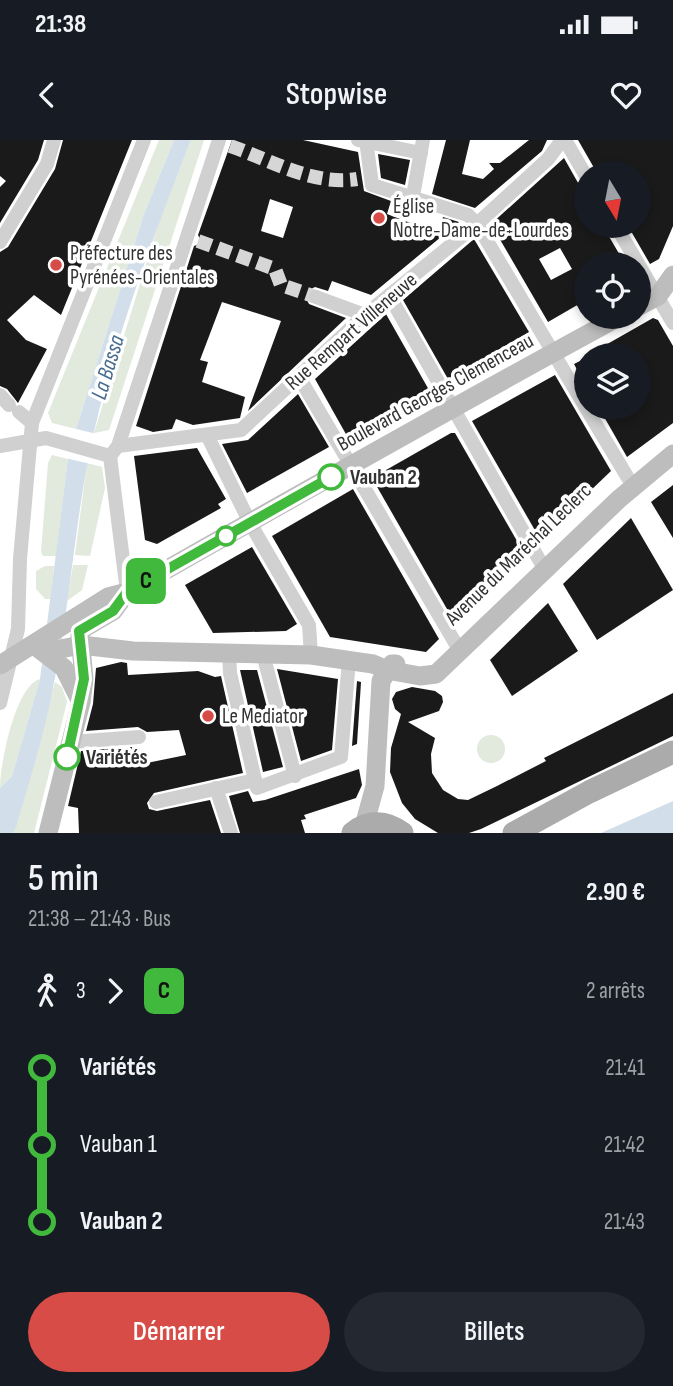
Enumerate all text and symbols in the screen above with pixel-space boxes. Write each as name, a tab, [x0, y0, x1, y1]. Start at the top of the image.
text: 21:38	[35, 9, 86, 40]
text: Stopwise	[286, 75, 387, 114]
icon: back	[28, 76, 66, 114]
icon: heart	[607, 76, 645, 114]
north arrow	[574, 161, 651, 238]
map controls	[574, 161, 651, 420]
place label: Église Notre-Dame-de-Lourdes	[393, 194, 569, 243]
marker: Église Notre-Dame-de-Lourdes	[371, 210, 387, 226]
place label: Préfecture des Pyrénées-Orientales	[70, 241, 215, 290]
button: locate	[574, 252, 651, 329]
marker: Préfecture des Pyrénées-Orientales	[48, 257, 64, 273]
street label: Rue Rempart Villeneuve	[280, 267, 422, 395]
street label: Boulevard Georges Clemenceau	[333, 328, 538, 457]
water label: La Bassa	[85, 331, 131, 403]
button: layers	[574, 343, 651, 420]
marker: Vauban 2	[318, 464, 344, 490]
place label: Vauban 2	[350, 465, 417, 490]
street label: Avenue du Maréchal Leclerc	[439, 478, 597, 631]
unlabelled marker	[216, 526, 236, 546]
line badge: C	[123, 558, 169, 604]
text: C	[140, 566, 152, 595]
place label: Le Mediator	[222, 704, 304, 729]
marker: Le Mediator	[200, 708, 216, 724]
marker: Variétés	[54, 744, 80, 770]
place label: Variétés	[86, 745, 148, 770]
text: 5 min	[28, 856, 99, 901]
text: 2.90 €	[586, 877, 645, 908]
text: 21:38 – 21:43 · Bus	[28, 905, 171, 933]
icon: walk	[28, 972, 66, 1010]
icon: forward	[96, 972, 134, 1010]
text: C	[158, 976, 170, 1005]
text: 3	[76, 977, 86, 1005]
text: 2 arrêts	[586, 977, 645, 1005]
text: Variétés	[80, 1052, 156, 1083]
text: 21:41	[605, 1054, 645, 1082]
text: Vauban 1	[80, 1129, 157, 1160]
text: 21:42	[604, 1131, 645, 1159]
text: Vauban 2	[80, 1206, 163, 1237]
text: 21:43	[604, 1208, 645, 1236]
button: Démarrer	[28, 1292, 330, 1372]
button: Billets	[344, 1292, 645, 1372]

